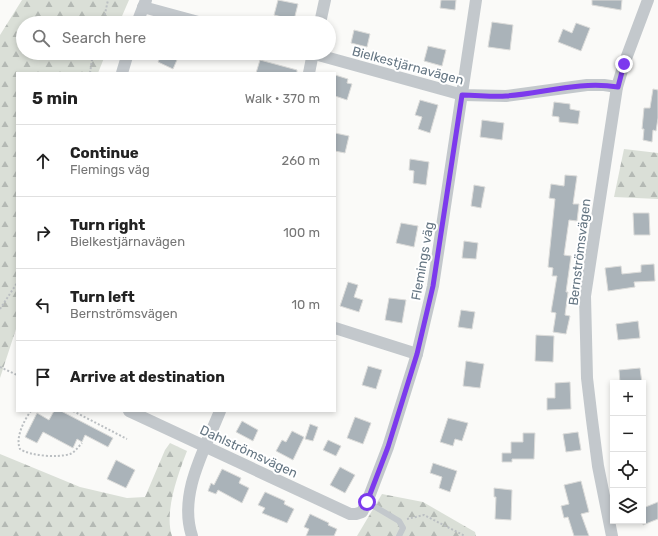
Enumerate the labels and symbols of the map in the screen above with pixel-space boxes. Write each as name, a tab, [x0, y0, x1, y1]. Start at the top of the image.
street label: Bielkestjärnavägen	[350, 43, 465, 89]
route end	[615, 55, 633, 73]
street label: Bernströmsvägen	[565, 198, 594, 307]
street label: Flemings väg	[408, 221, 438, 302]
street label: Dahlströmsvägen	[197, 422, 300, 482]
route start	[358, 493, 376, 511]

